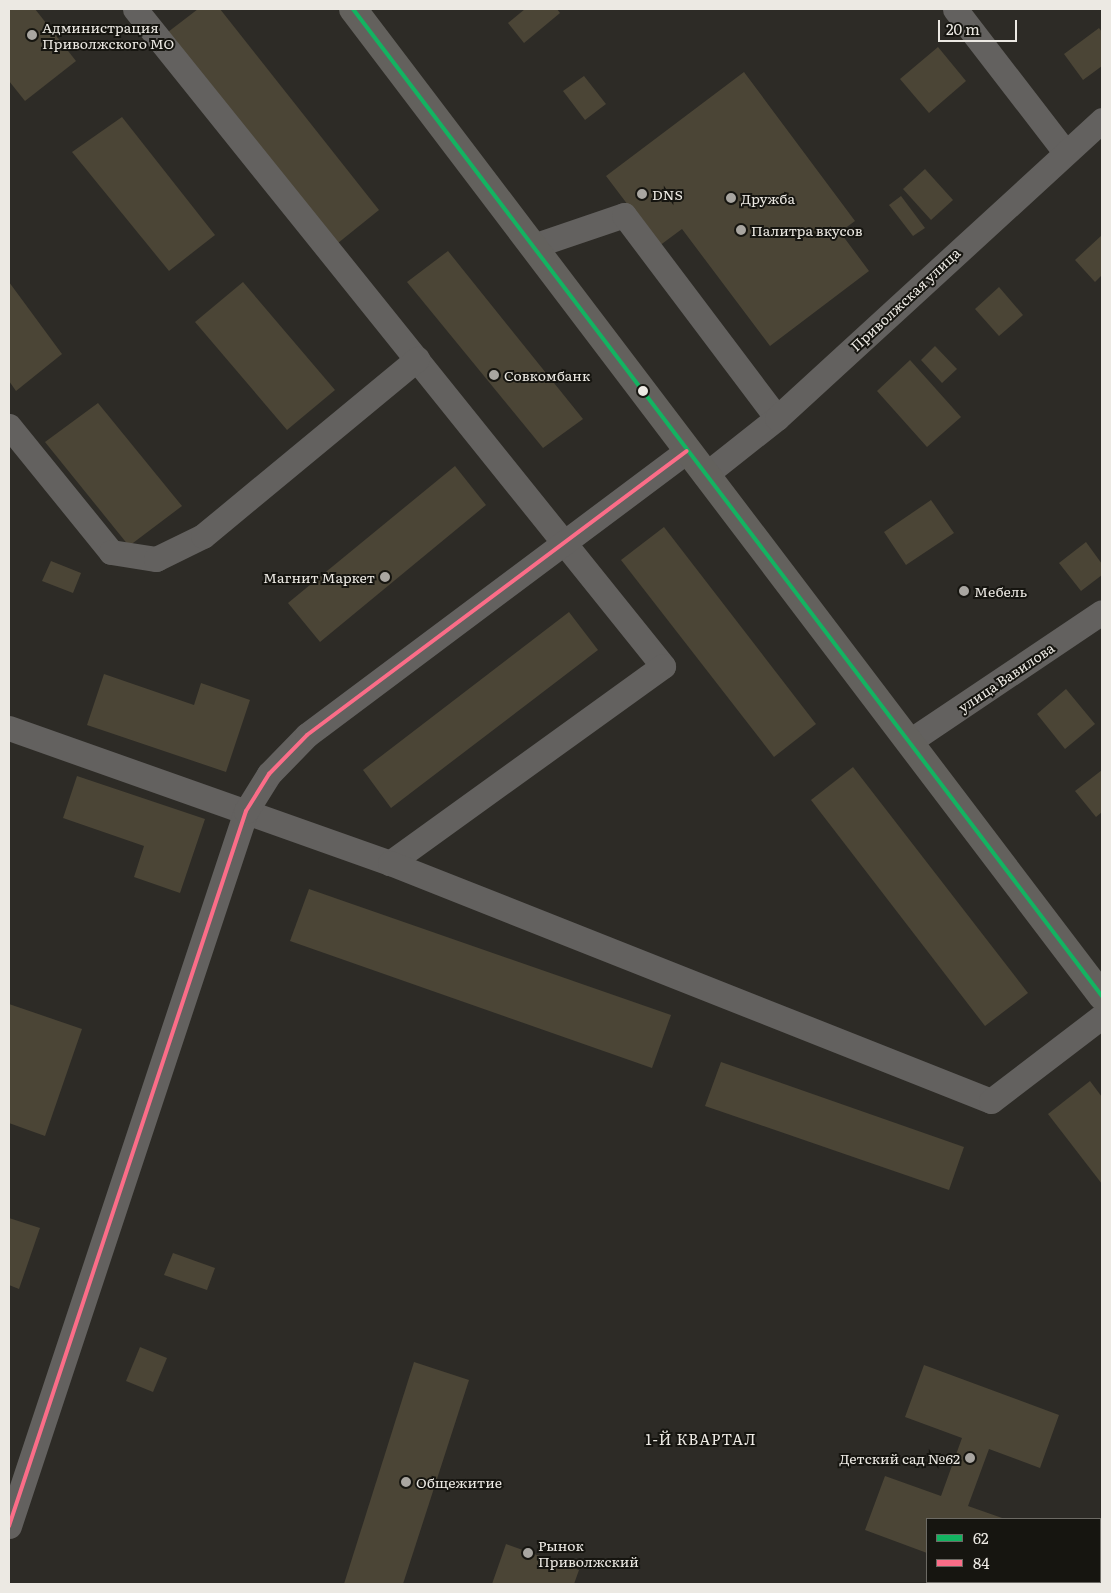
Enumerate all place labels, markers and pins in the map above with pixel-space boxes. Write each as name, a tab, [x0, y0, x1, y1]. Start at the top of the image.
place label: Администрация Приволжского МО	[42, 19, 174, 52]
marker: Администрация Приволжского МО	[26, 29, 38, 41]
place label: DNS	[652, 186, 683, 202]
marker: DNS	[636, 188, 648, 200]
place label: Дружба	[741, 190, 795, 206]
marker: Дружба	[725, 192, 737, 204]
place label: Палитра вкусов	[751, 222, 862, 238]
marker: Палитра вкусов	[735, 224, 747, 236]
place label: Совкомбанк	[504, 367, 590, 383]
marker: Совкомбанк	[488, 369, 500, 381]
unlabelled marker	[638, 386, 648, 396]
place label: Магнит Маркет	[263, 569, 375, 585]
marker: Магнит Маркет	[379, 571, 391, 583]
place label: Мебель	[974, 583, 1027, 599]
marker: Мебель	[958, 585, 970, 597]
place label: Детский сад №62	[839, 1450, 960, 1466]
marker: Детский сад №62	[964, 1452, 976, 1464]
place label: Общежитие	[416, 1474, 502, 1490]
marker: Общежитие	[400, 1476, 412, 1488]
place label: Рынок Приволжский	[538, 1537, 639, 1570]
marker: Рынок Приволжский	[522, 1547, 534, 1559]

